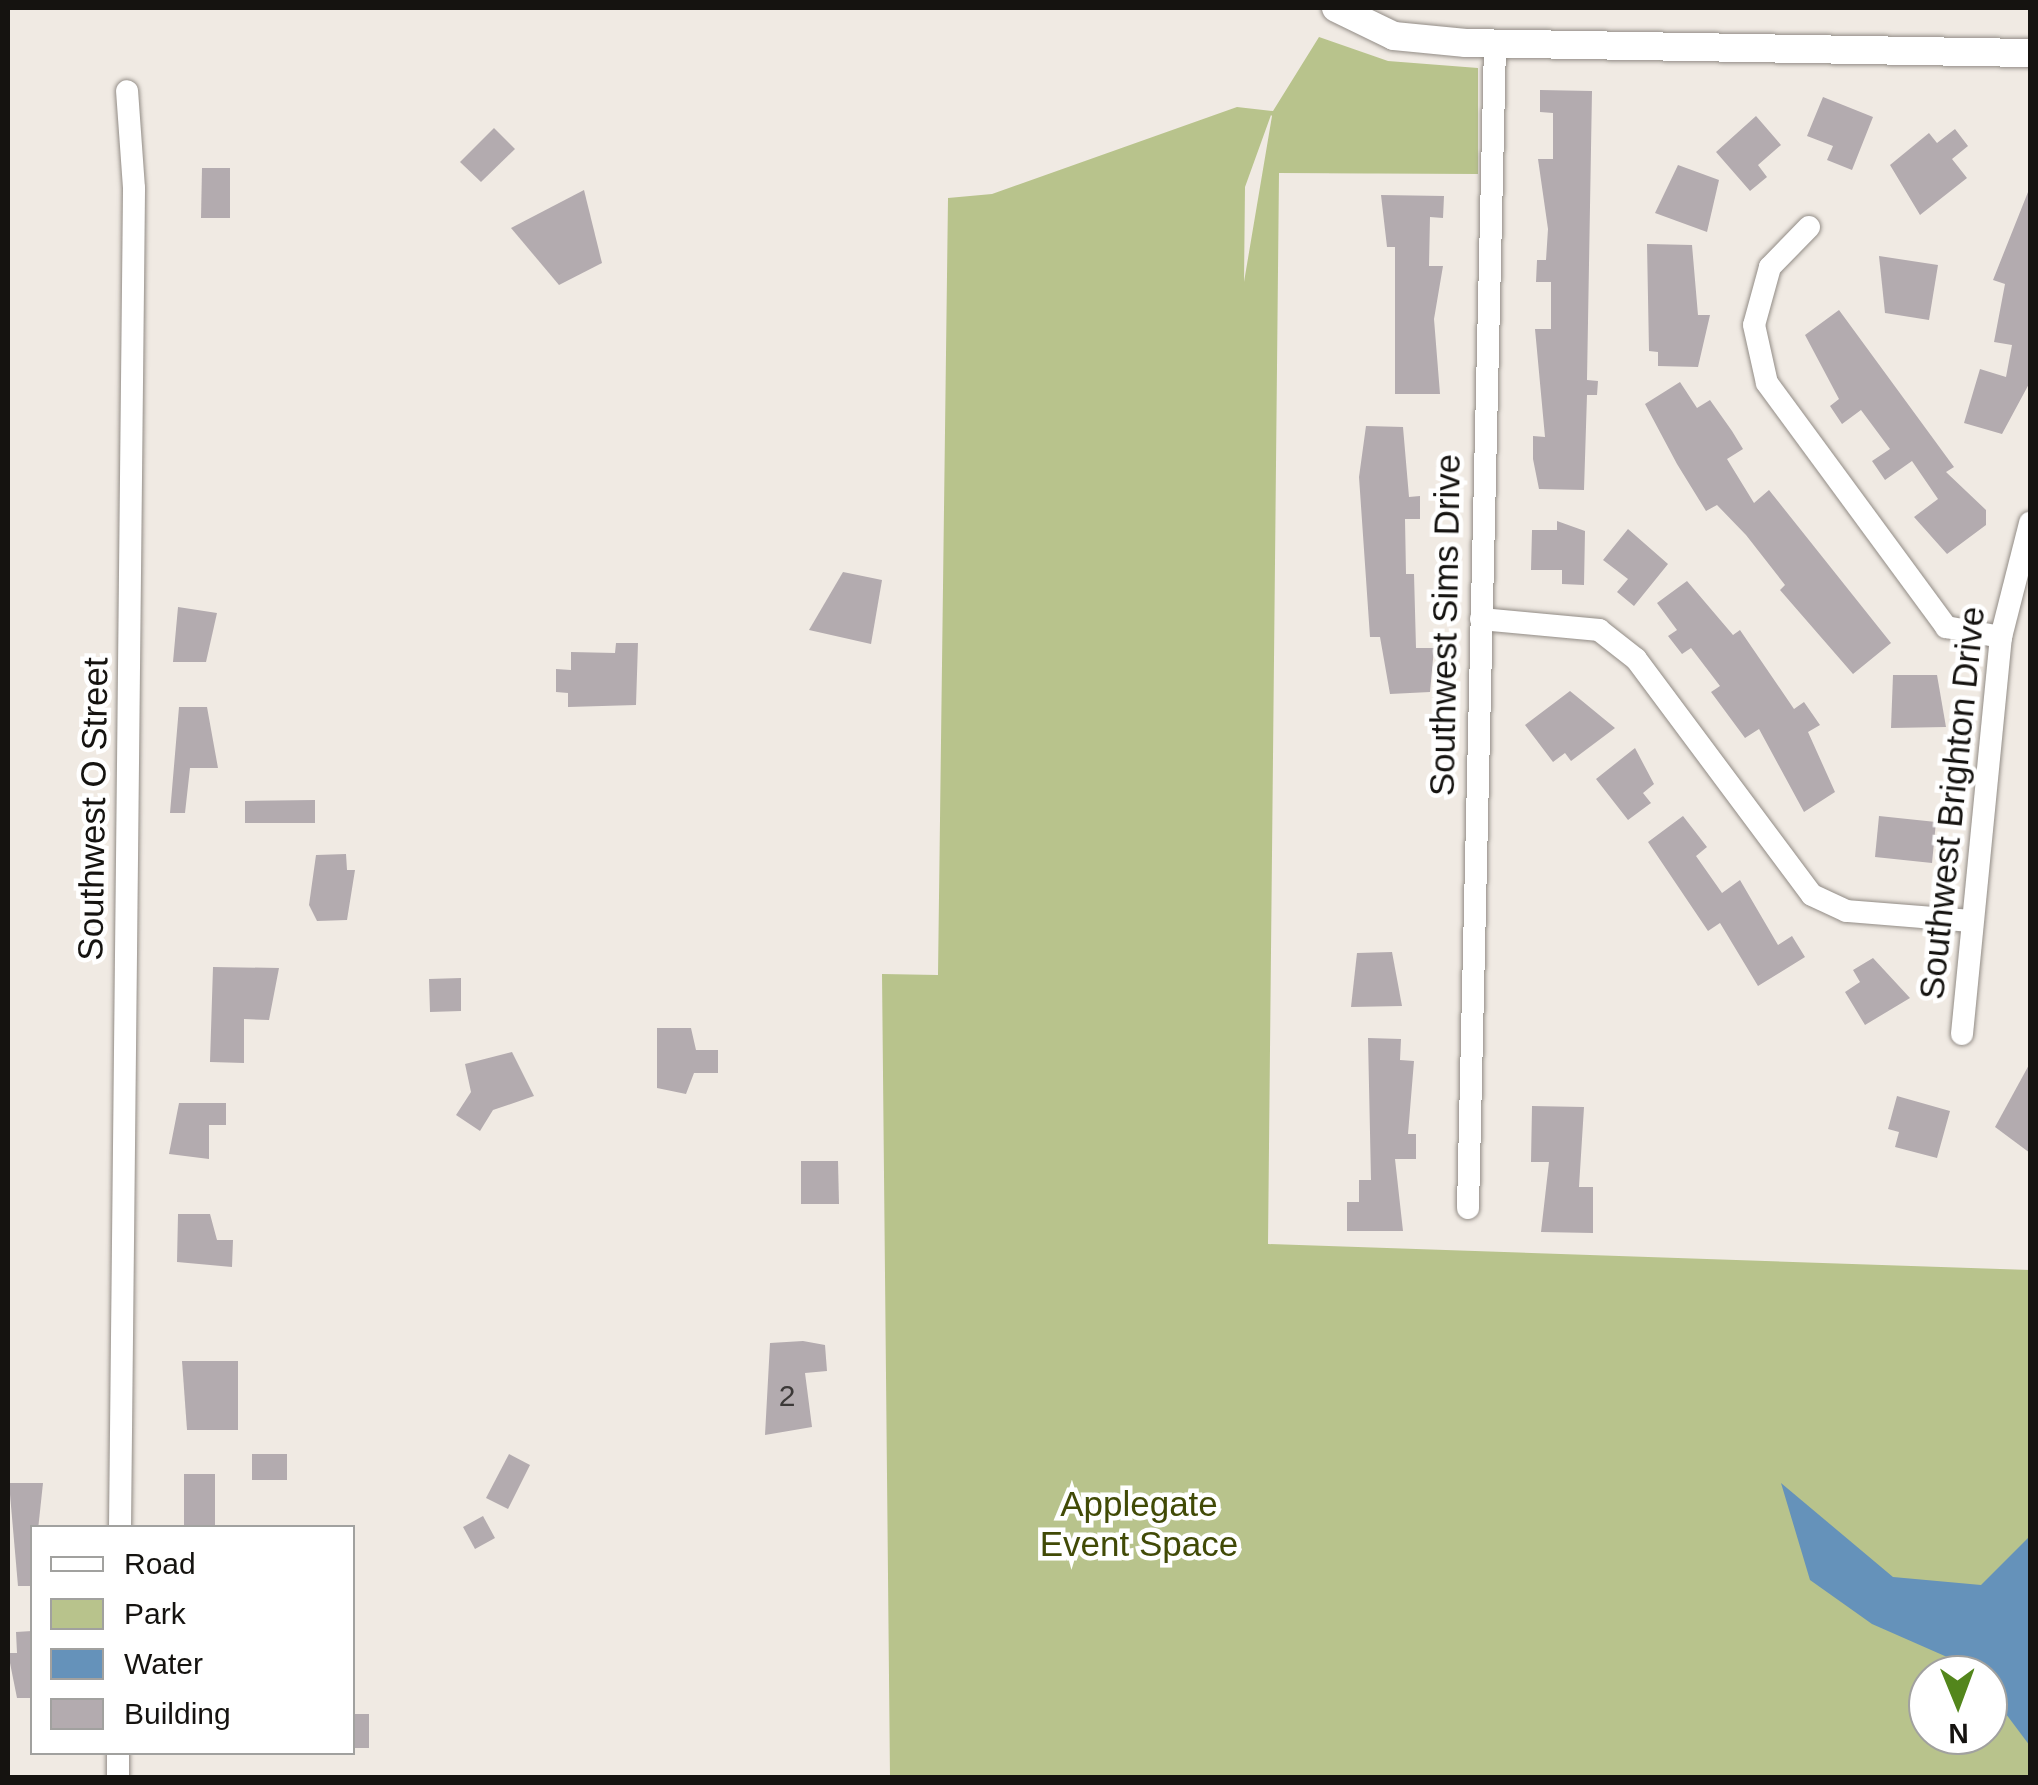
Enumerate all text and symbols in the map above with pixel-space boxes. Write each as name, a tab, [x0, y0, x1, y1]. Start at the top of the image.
street label: Southwest Sims Drive	[1421, 453, 1469, 797]
street label: Southwest Brighton Drive	[1910, 604, 1994, 1002]
street label: Southwest O Street	[69, 657, 117, 961]
house number: 2	[779, 1378, 795, 1414]
park label: Applegate Event Space	[1040, 1483, 1238, 1565]
legend	[30, 1525, 355, 1755]
text: Road	[124, 1547, 196, 1580]
text: Park	[124, 1597, 186, 1630]
text: Water	[124, 1647, 203, 1680]
north arrow	[1908, 1655, 2008, 1755]
text: Building	[124, 1697, 231, 1730]
text: N	[1948, 1718, 1969, 1749]

